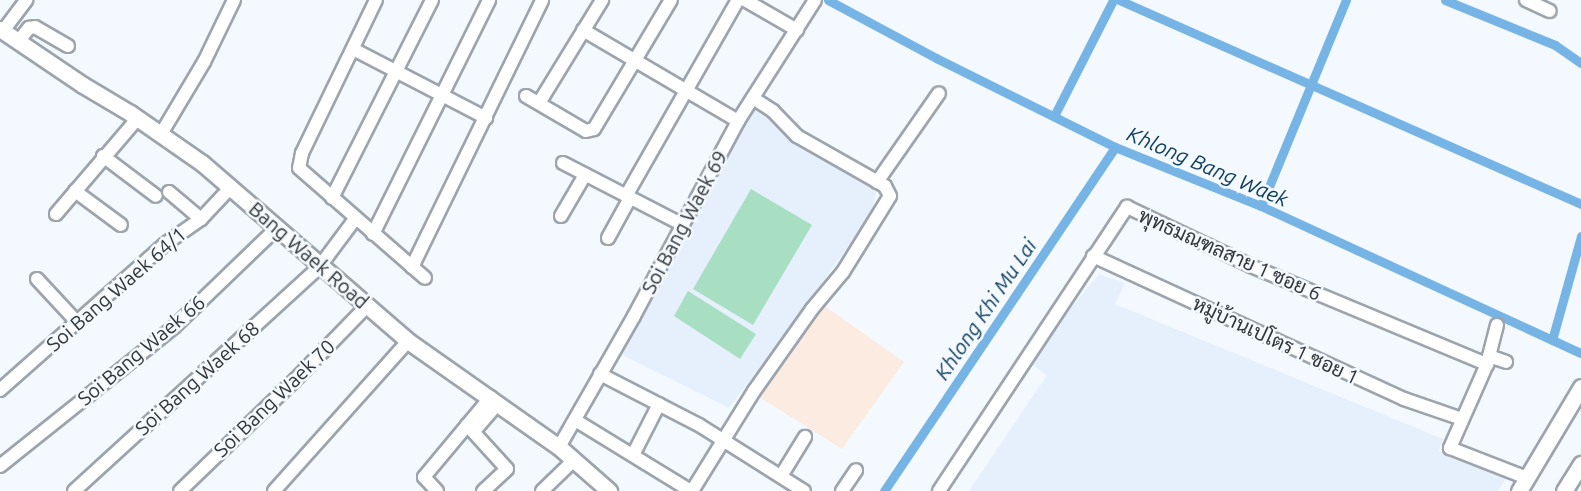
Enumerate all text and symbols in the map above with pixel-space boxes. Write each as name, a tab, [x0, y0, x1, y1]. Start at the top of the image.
water label: Khlong Bang Waek	[1123, 121, 1293, 211]
street label: Soi Bang Waek 69	[636, 146, 732, 298]
street label: Bang Waek Road	[244, 197, 374, 313]
street label: พุทธมณฑลสาย 1 ซอย 6	[1135, 203, 1325, 305]
street label: Soi Bang Waek 64/1	[41, 222, 191, 356]
water label: Khlong Khi Mu Lai	[929, 234, 1041, 384]
street label: Soi Bang Waek 66	[72, 290, 210, 410]
street label: หมู่บ้านเปโตร 1 ซอย 1	[1189, 291, 1363, 389]
street label: Soi Bang Waek 68	[130, 316, 264, 440]
street label: Soi Bang Waek 70	[209, 334, 339, 462]

